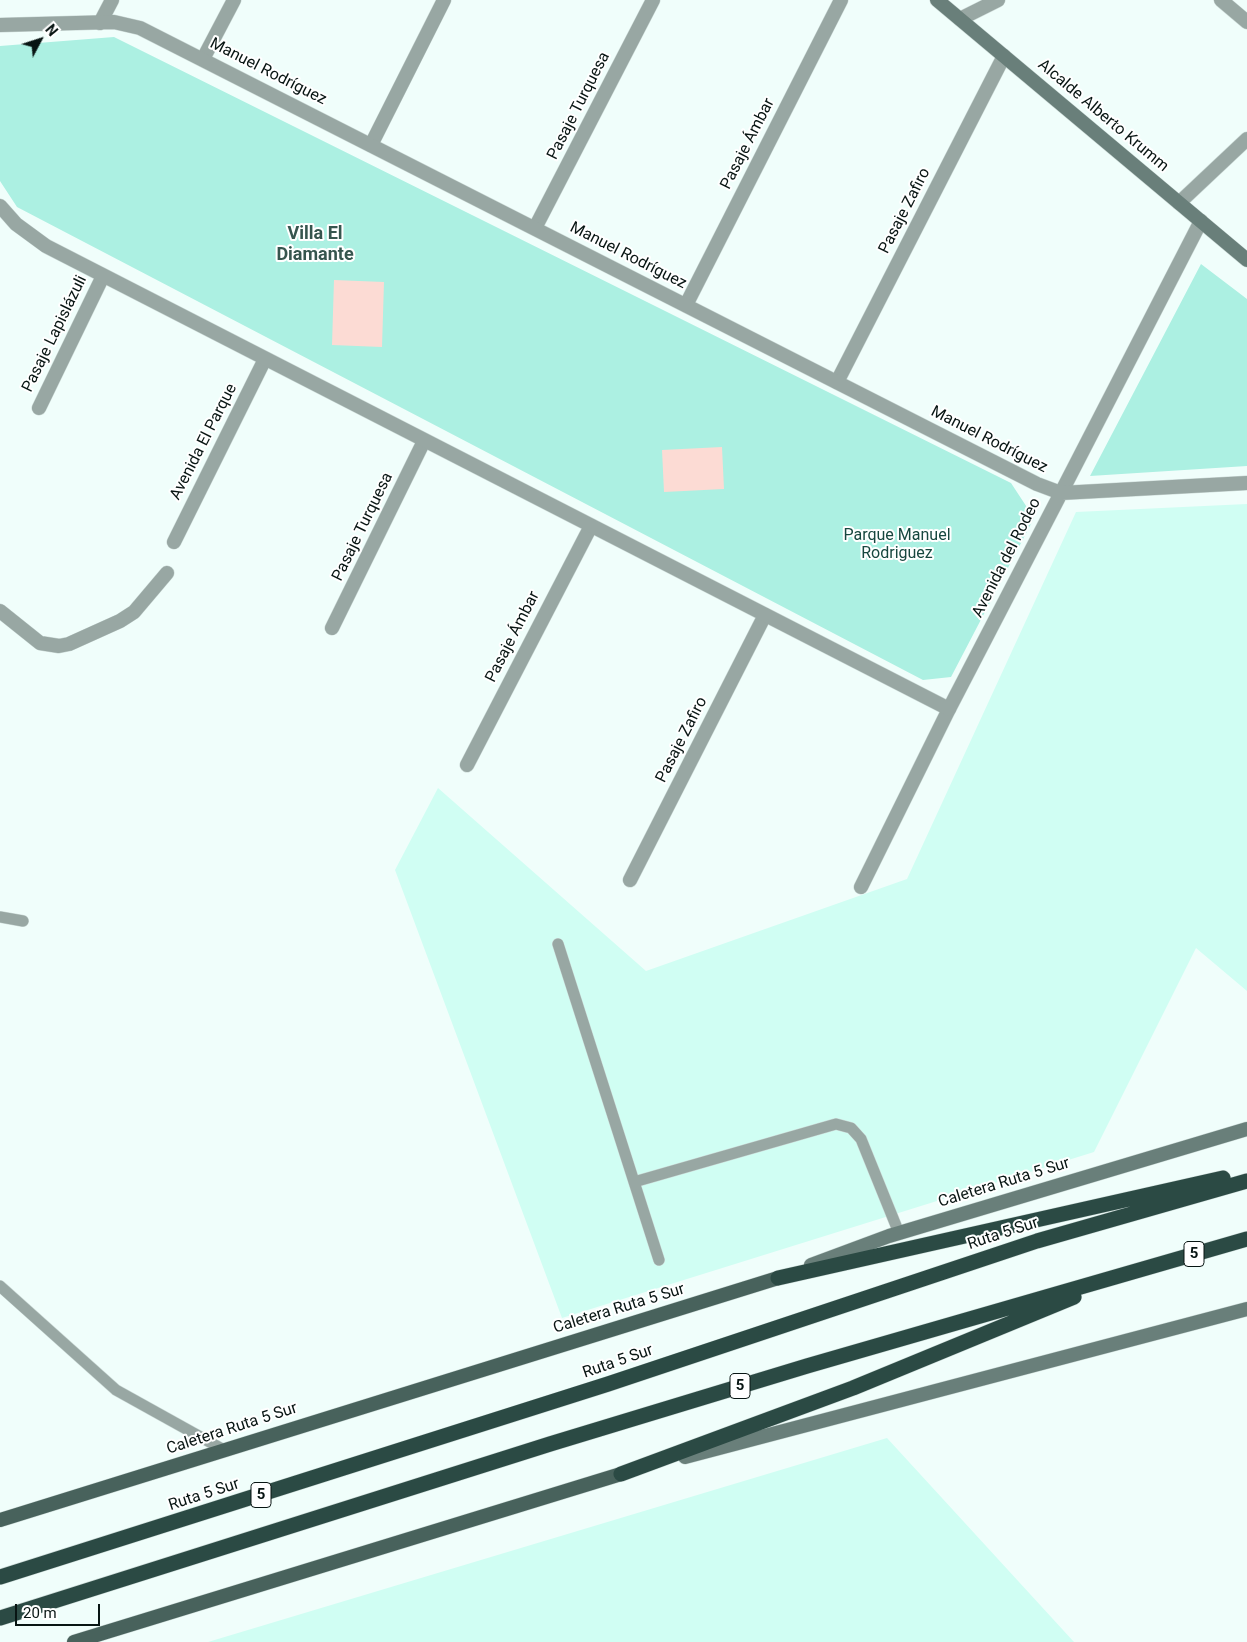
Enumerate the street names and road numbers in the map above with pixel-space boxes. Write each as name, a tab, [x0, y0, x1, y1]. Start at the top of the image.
street label: Manuel Rodríguez	[206, 34, 330, 110]
street label: Pasaje Turquesa	[544, 49, 614, 163]
street label: Alcalde Alberto Krumm	[1034, 56, 1172, 176]
street label: Pasaje Ámbar	[717, 95, 779, 193]
street label: Pasaje Zafiro	[875, 165, 935, 257]
street label: Manuel Rodríguez	[566, 218, 690, 294]
street label: Pasaje Lapislázuli	[18, 272, 92, 396]
street label: Avenida El Parque	[166, 381, 242, 503]
street label: Manuel Rodríguez	[927, 402, 1051, 478]
street label: Pasaje Turquesa	[328, 470, 398, 584]
street label: Avenida del Rodeo	[969, 495, 1045, 621]
street label: Pasaje Ámbar	[482, 588, 544, 686]
street label: Pasaje Zafiro	[652, 694, 712, 786]
street label: Caletera Ruta 5 Sur	[936, 1154, 1072, 1212]
street label: Ruta 5 Sur	[965, 1214, 1041, 1254]
road number: 5	[1184, 1242, 1204, 1266]
street label: Caletera Ruta 5 Sur	[551, 1280, 687, 1338]
street label: Ruta 5 Sur	[580, 1341, 656, 1383]
road number: 5	[730, 1374, 750, 1398]
street label: Caletera Ruta 5 Sur	[164, 1399, 300, 1459]
street label: Ruta 5 Sur	[166, 1475, 242, 1515]
road number: 5	[251, 1482, 271, 1508]

